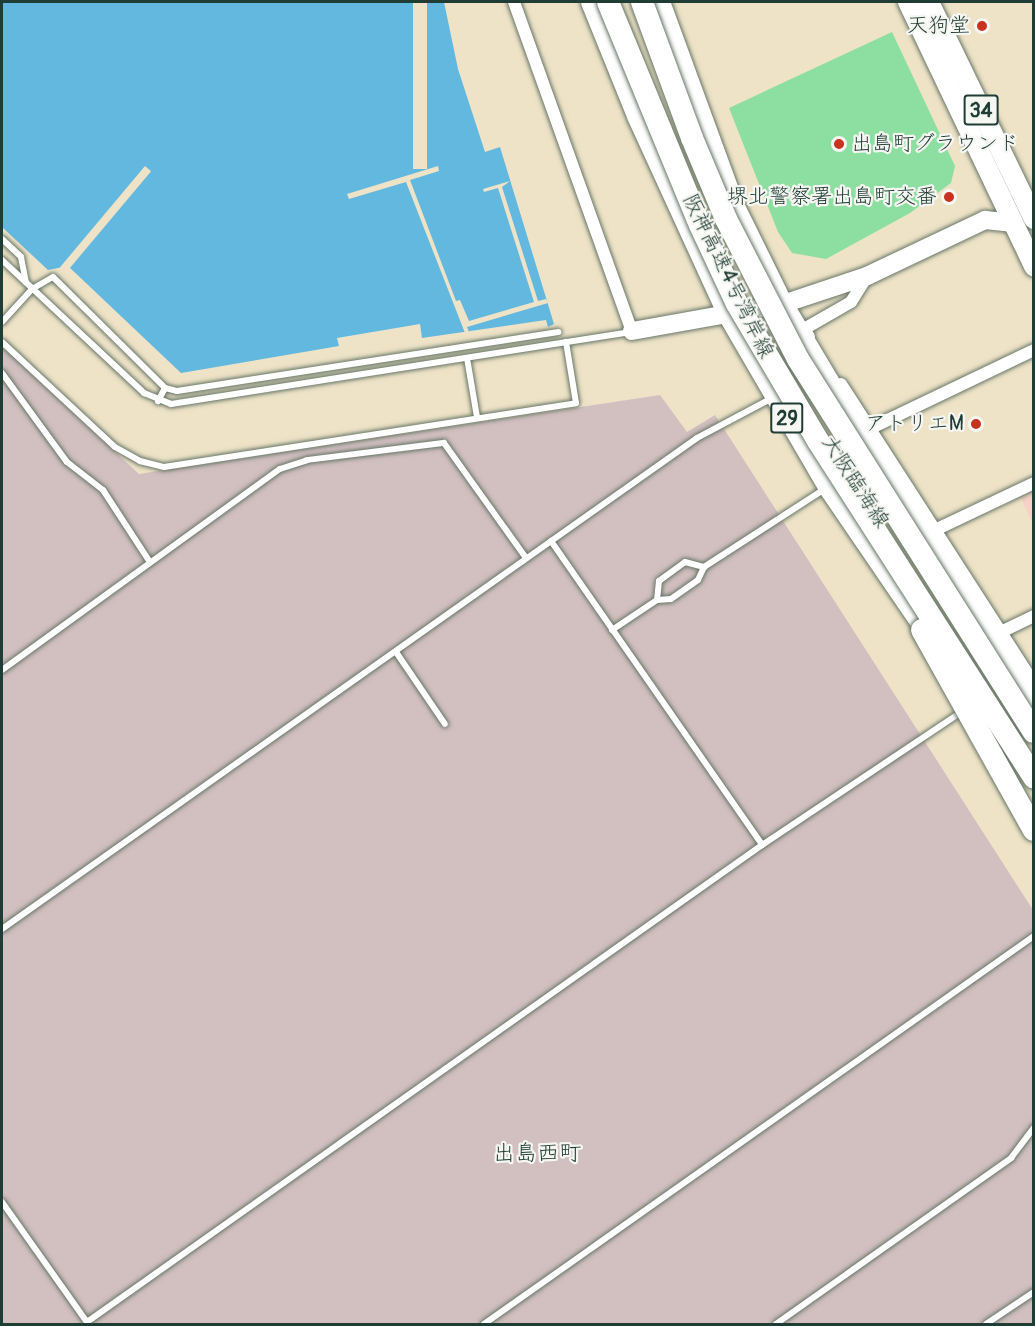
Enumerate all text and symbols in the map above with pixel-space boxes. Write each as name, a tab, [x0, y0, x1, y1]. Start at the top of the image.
place label: 天狗堂	[907, 13, 970, 39]
marker: 天狗堂	[975, 19, 989, 33]
road number: 34	[963, 93, 999, 127]
place label: 出島町グラウンド	[851, 131, 1019, 157]
marker: 出島町グラウンド	[832, 137, 846, 151]
place label: 堺北警察署出島町交番	[727, 184, 937, 210]
street label: 阪神高速4号湾岸線	[677, 190, 779, 362]
marker: 堺北警察署出島町交番	[942, 190, 956, 204]
road number: 29	[769, 401, 805, 435]
place label: アトリエM	[865, 411, 964, 437]
marker: アトリエM	[969, 417, 983, 431]
street label: 大阪臨海線	[816, 431, 894, 533]
district label: 出島西町	[493, 1141, 581, 1167]

